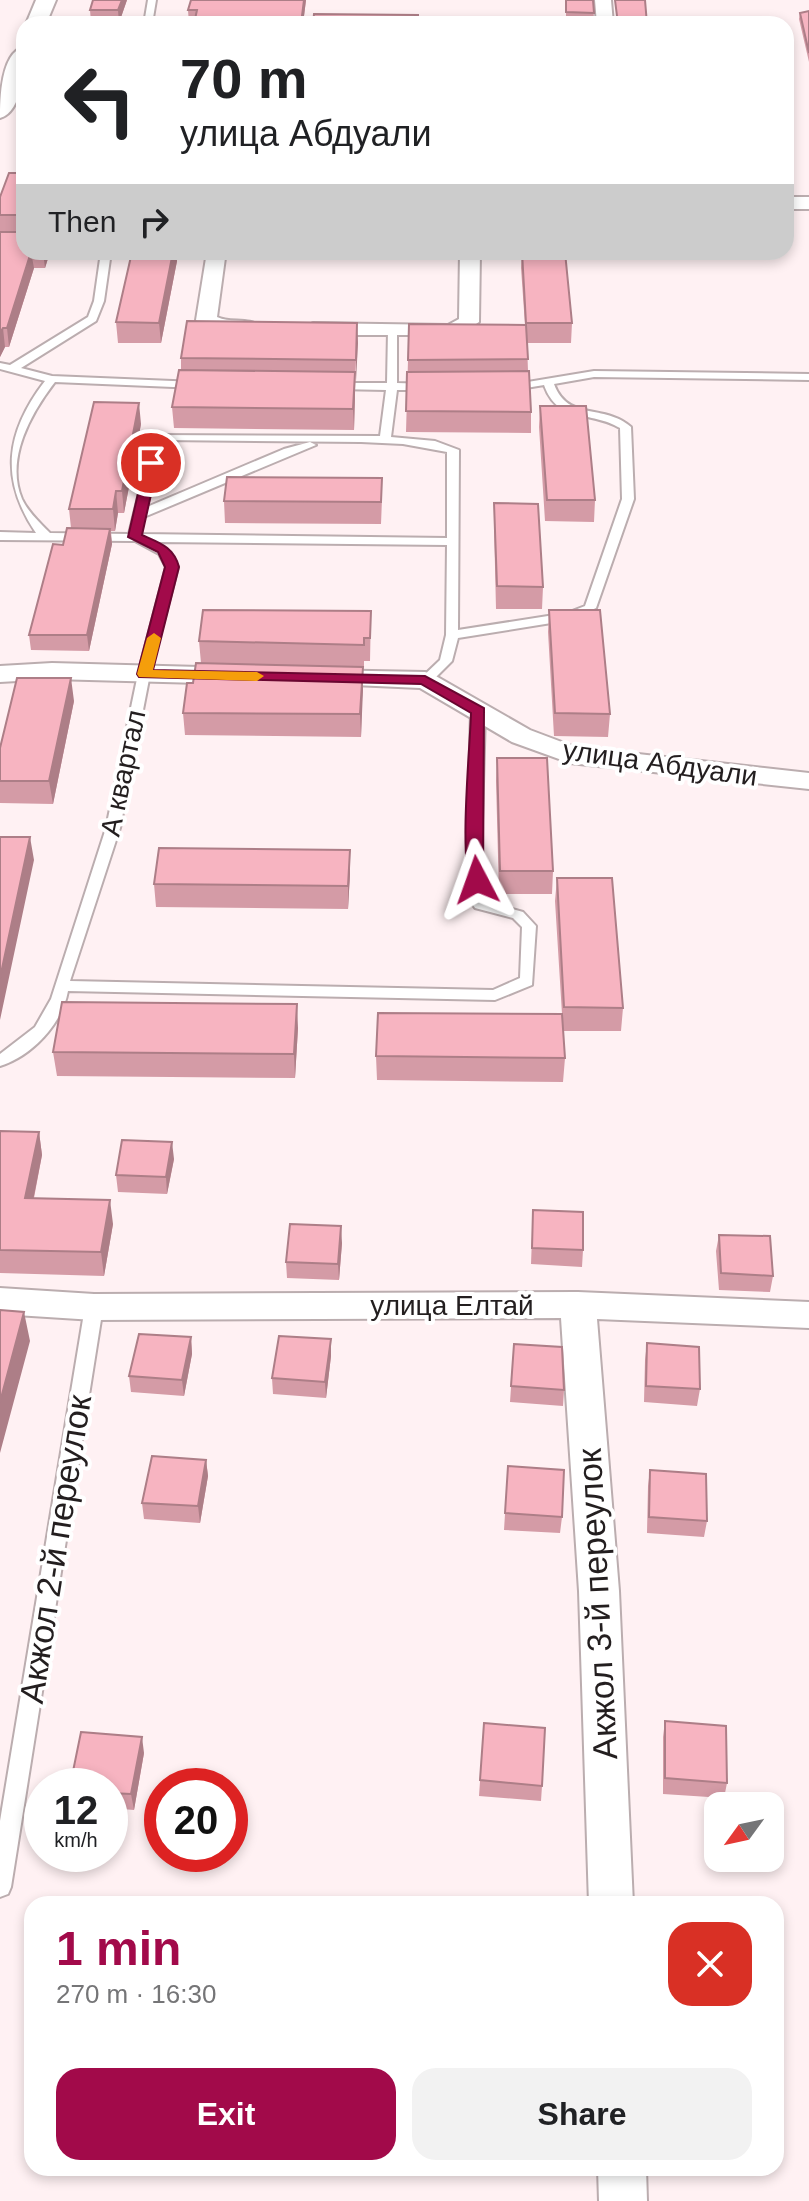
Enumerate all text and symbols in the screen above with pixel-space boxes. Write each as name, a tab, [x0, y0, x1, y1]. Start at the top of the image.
text: 70 m	[180, 47, 308, 110]
icon: left	[48, 48, 152, 152]
text: улица Абдуали	[180, 113, 432, 154]
icon: right	[132, 200, 176, 244]
text: Then	[48, 205, 116, 238]
pin	[117, 429, 185, 497]
icon: arrive	[129, 441, 173, 485]
street label: А квартал	[95, 707, 151, 839]
street label: улица Абдуали	[561, 734, 759, 792]
position arrow	[435, 838, 519, 922]
street label: улица Елтай	[370, 1290, 534, 1321]
street label: Акжол 2-й переулок	[12, 1391, 98, 1706]
street label: Акжол 3-й переулок	[570, 1446, 624, 1760]
speed limit sign: 20	[144, 1768, 248, 1872]
text: 12	[54, 1788, 98, 1832]
north arrow	[704, 1792, 784, 1872]
map controls	[704, 1792, 784, 1872]
text: km/h	[54, 1829, 98, 1851]
text: 1 min	[56, 1922, 181, 1975]
button: close	[668, 1922, 752, 2006]
text: 270 m · 16:30	[56, 1979, 216, 2009]
button: Exit	[56, 2068, 396, 2160]
button: Share	[412, 2068, 752, 2160]

